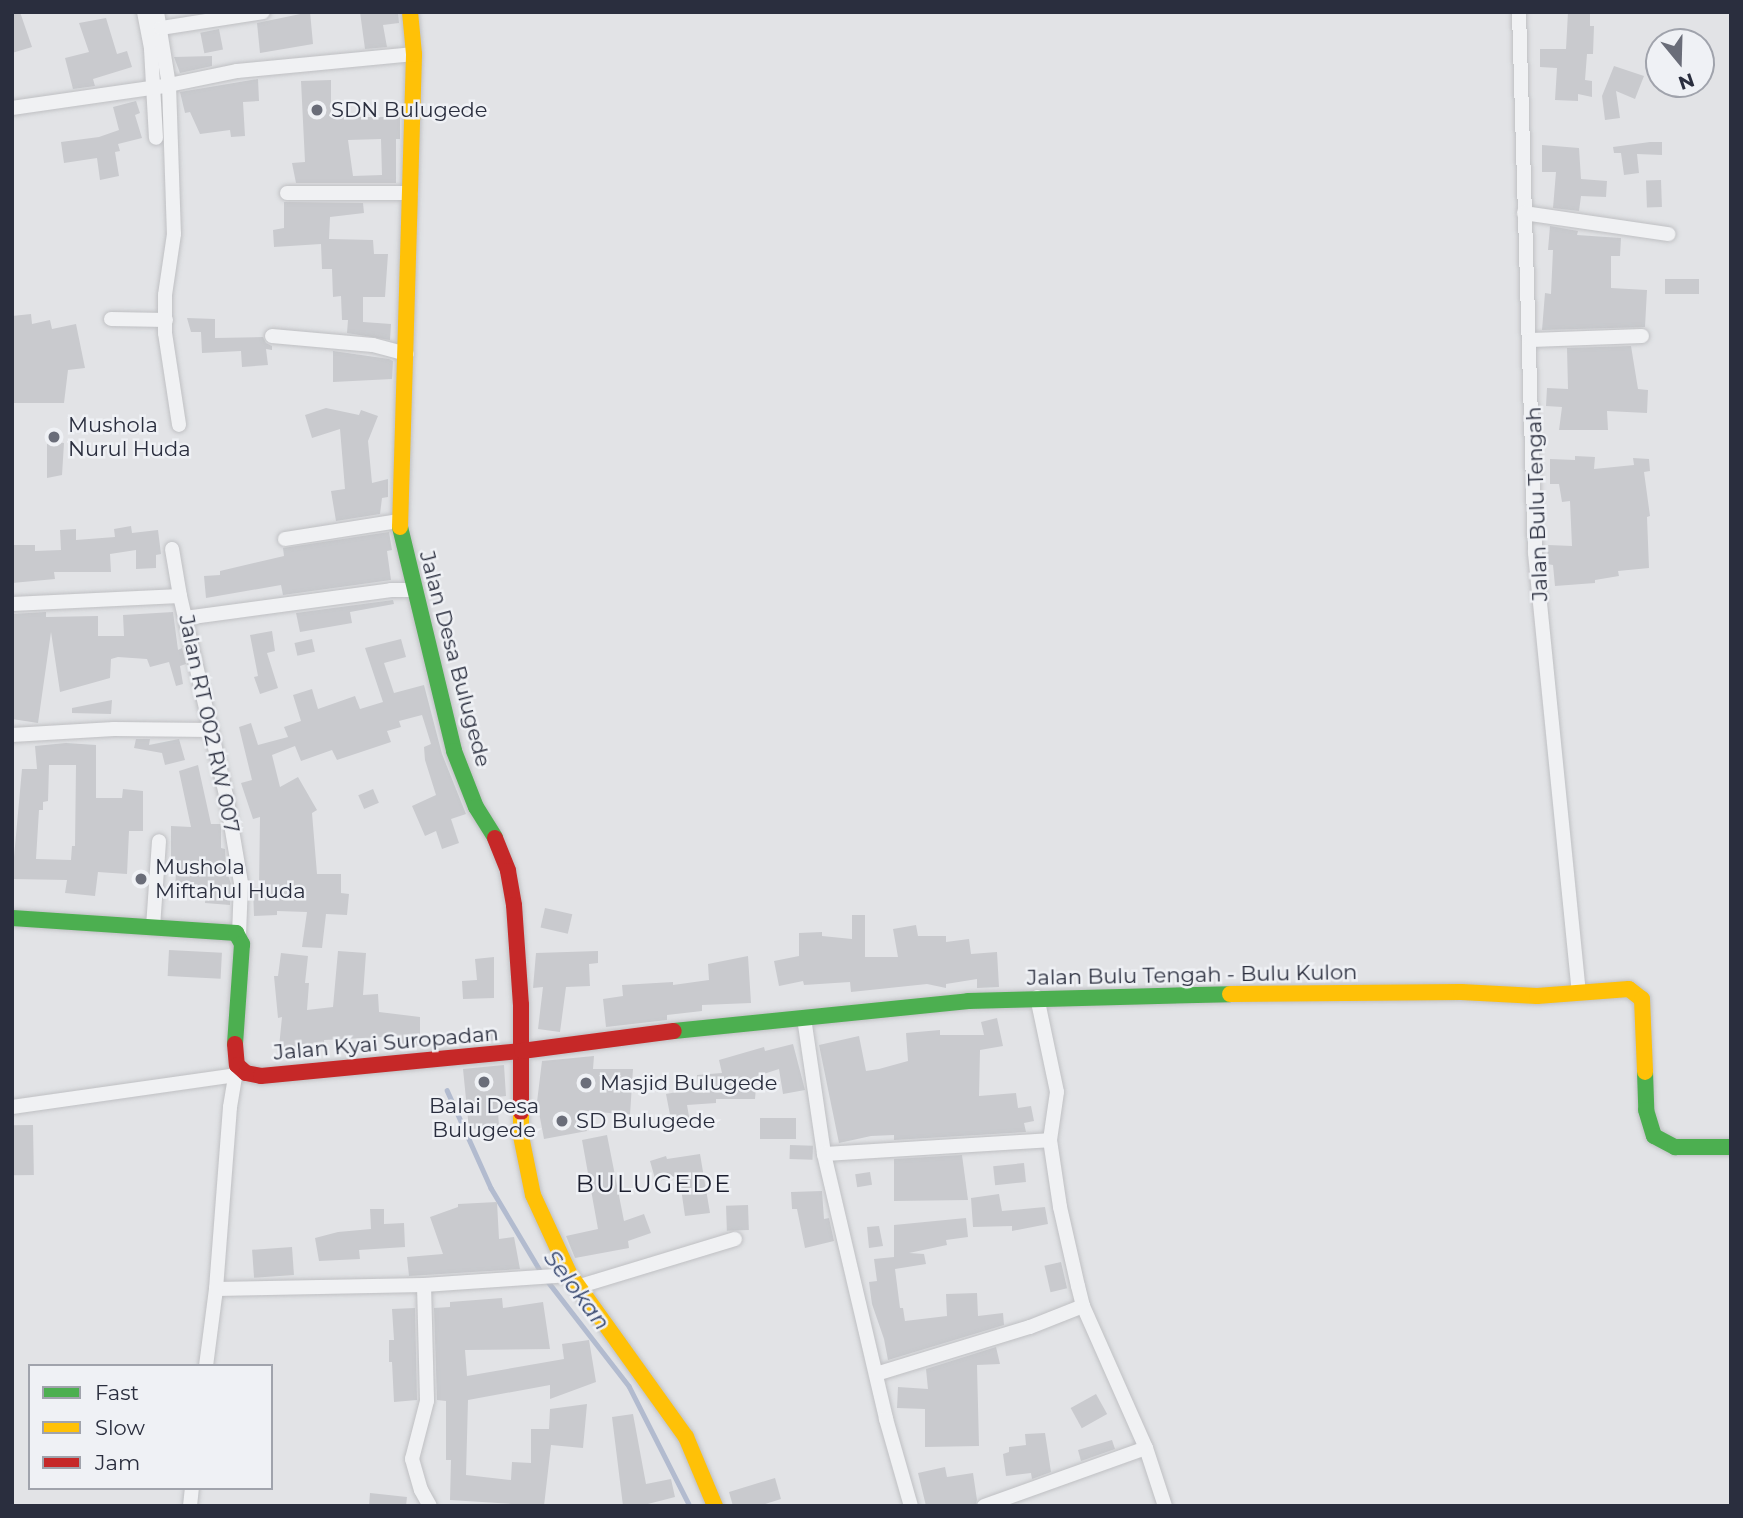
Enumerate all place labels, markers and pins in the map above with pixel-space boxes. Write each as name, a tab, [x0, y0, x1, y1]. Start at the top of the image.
place label: SDN Bulugede	[331, 97, 488, 123]
marker: SDN Bulugede	[309, 102, 325, 118]
place label: Mushola Nurul Huda	[68, 412, 191, 462]
marker: Mushola Nurul Huda	[46, 429, 62, 445]
place label: Mushola Miftahul Huda	[155, 854, 306, 904]
marker: Mushola Miftahul Huda	[133, 871, 149, 887]
place label: Masjid Bulugede	[600, 1070, 778, 1096]
marker: Balai Desa Bulugede	[476, 1074, 492, 1090]
marker: Masjid Bulugede	[578, 1075, 594, 1091]
place label: Balai Desa Bulugede	[429, 1093, 539, 1143]
place label: SD Bulugede	[576, 1108, 715, 1134]
marker: SD Bulugede	[554, 1113, 570, 1129]

